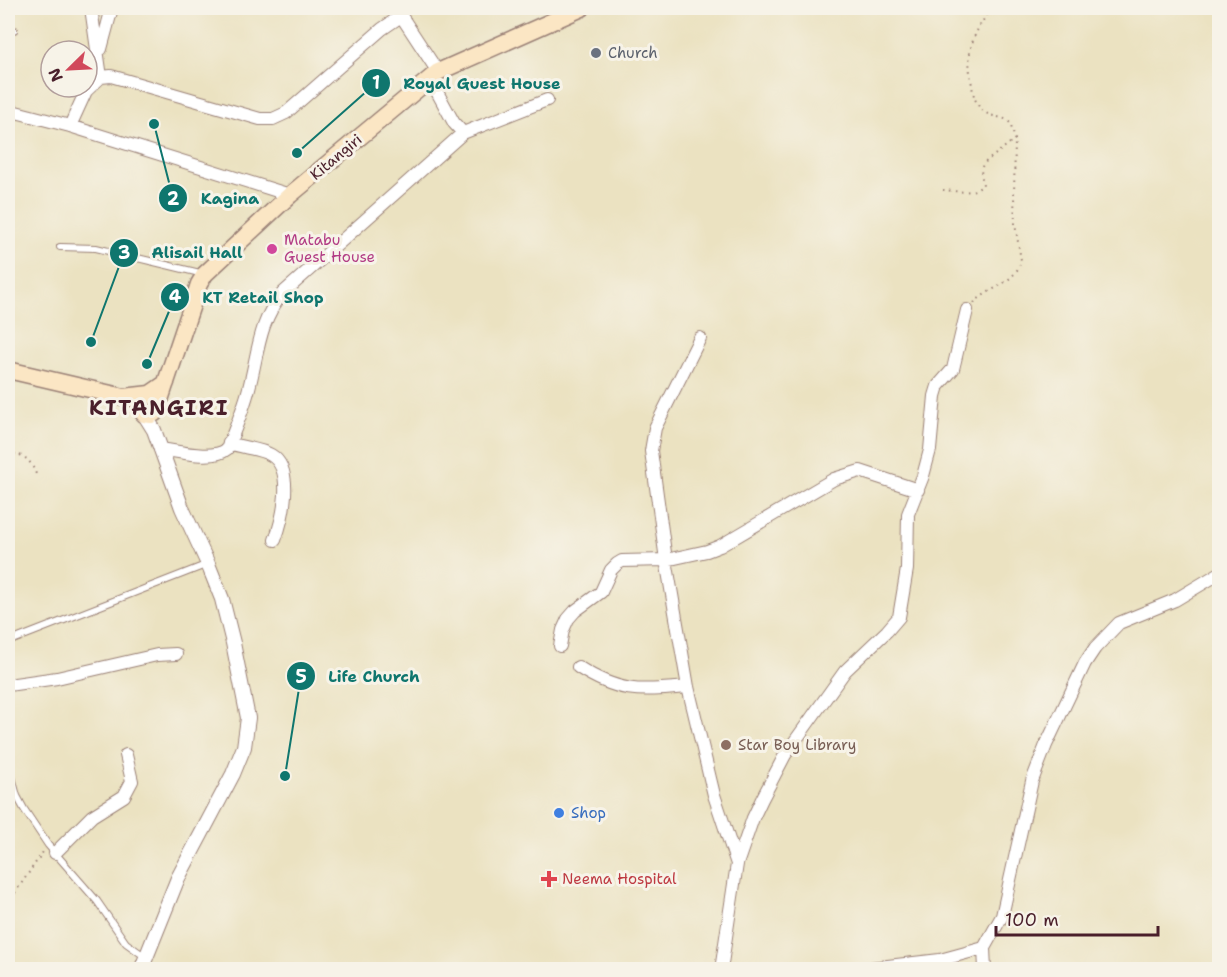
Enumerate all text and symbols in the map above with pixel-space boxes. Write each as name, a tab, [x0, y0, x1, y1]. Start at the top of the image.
north arrow	[39, 39, 99, 99]
place label: Church	[608, 43, 658, 63]
marker: Church	[589, 46, 603, 60]
text: N	[44, 65, 68, 85]
callout: Royal Guest House	[361, 66, 573, 100]
text: 1	[372, 71, 380, 95]
text: Royal Guest House	[403, 73, 561, 94]
street label: Kitangiri	[306, 129, 366, 185]
callout: Kagina	[158, 181, 271, 215]
text: 2	[167, 187, 180, 211]
text: Kagina	[201, 188, 259, 209]
place label: Matabu Guest House	[284, 230, 375, 267]
callout: Alisail Hall	[109, 236, 254, 270]
text: 3	[118, 241, 130, 265]
text: Alisail Hall	[152, 242, 243, 263]
marker: Matabu Guest House	[265, 242, 279, 256]
callout: KT Retail Shop	[160, 280, 335, 314]
text: 4	[169, 285, 182, 309]
text: KT Retail Shop	[202, 287, 324, 308]
district label: KITANGIRI	[89, 394, 229, 422]
callout: Life Church	[286, 659, 432, 693]
text: 5	[295, 665, 307, 689]
text: Life Church	[328, 666, 420, 687]
place label: Star Boy Library	[738, 735, 856, 755]
marker: Star Boy Library	[719, 738, 733, 752]
place label: Shop	[571, 803, 606, 823]
marker: Shop	[552, 806, 566, 820]
place label: Neema Hospital	[562, 869, 677, 889]
marker: Neema Hospital	[540, 870, 558, 888]
scale bar	[996, 899, 1158, 937]
text: 100 m	[1005, 908, 1059, 932]

